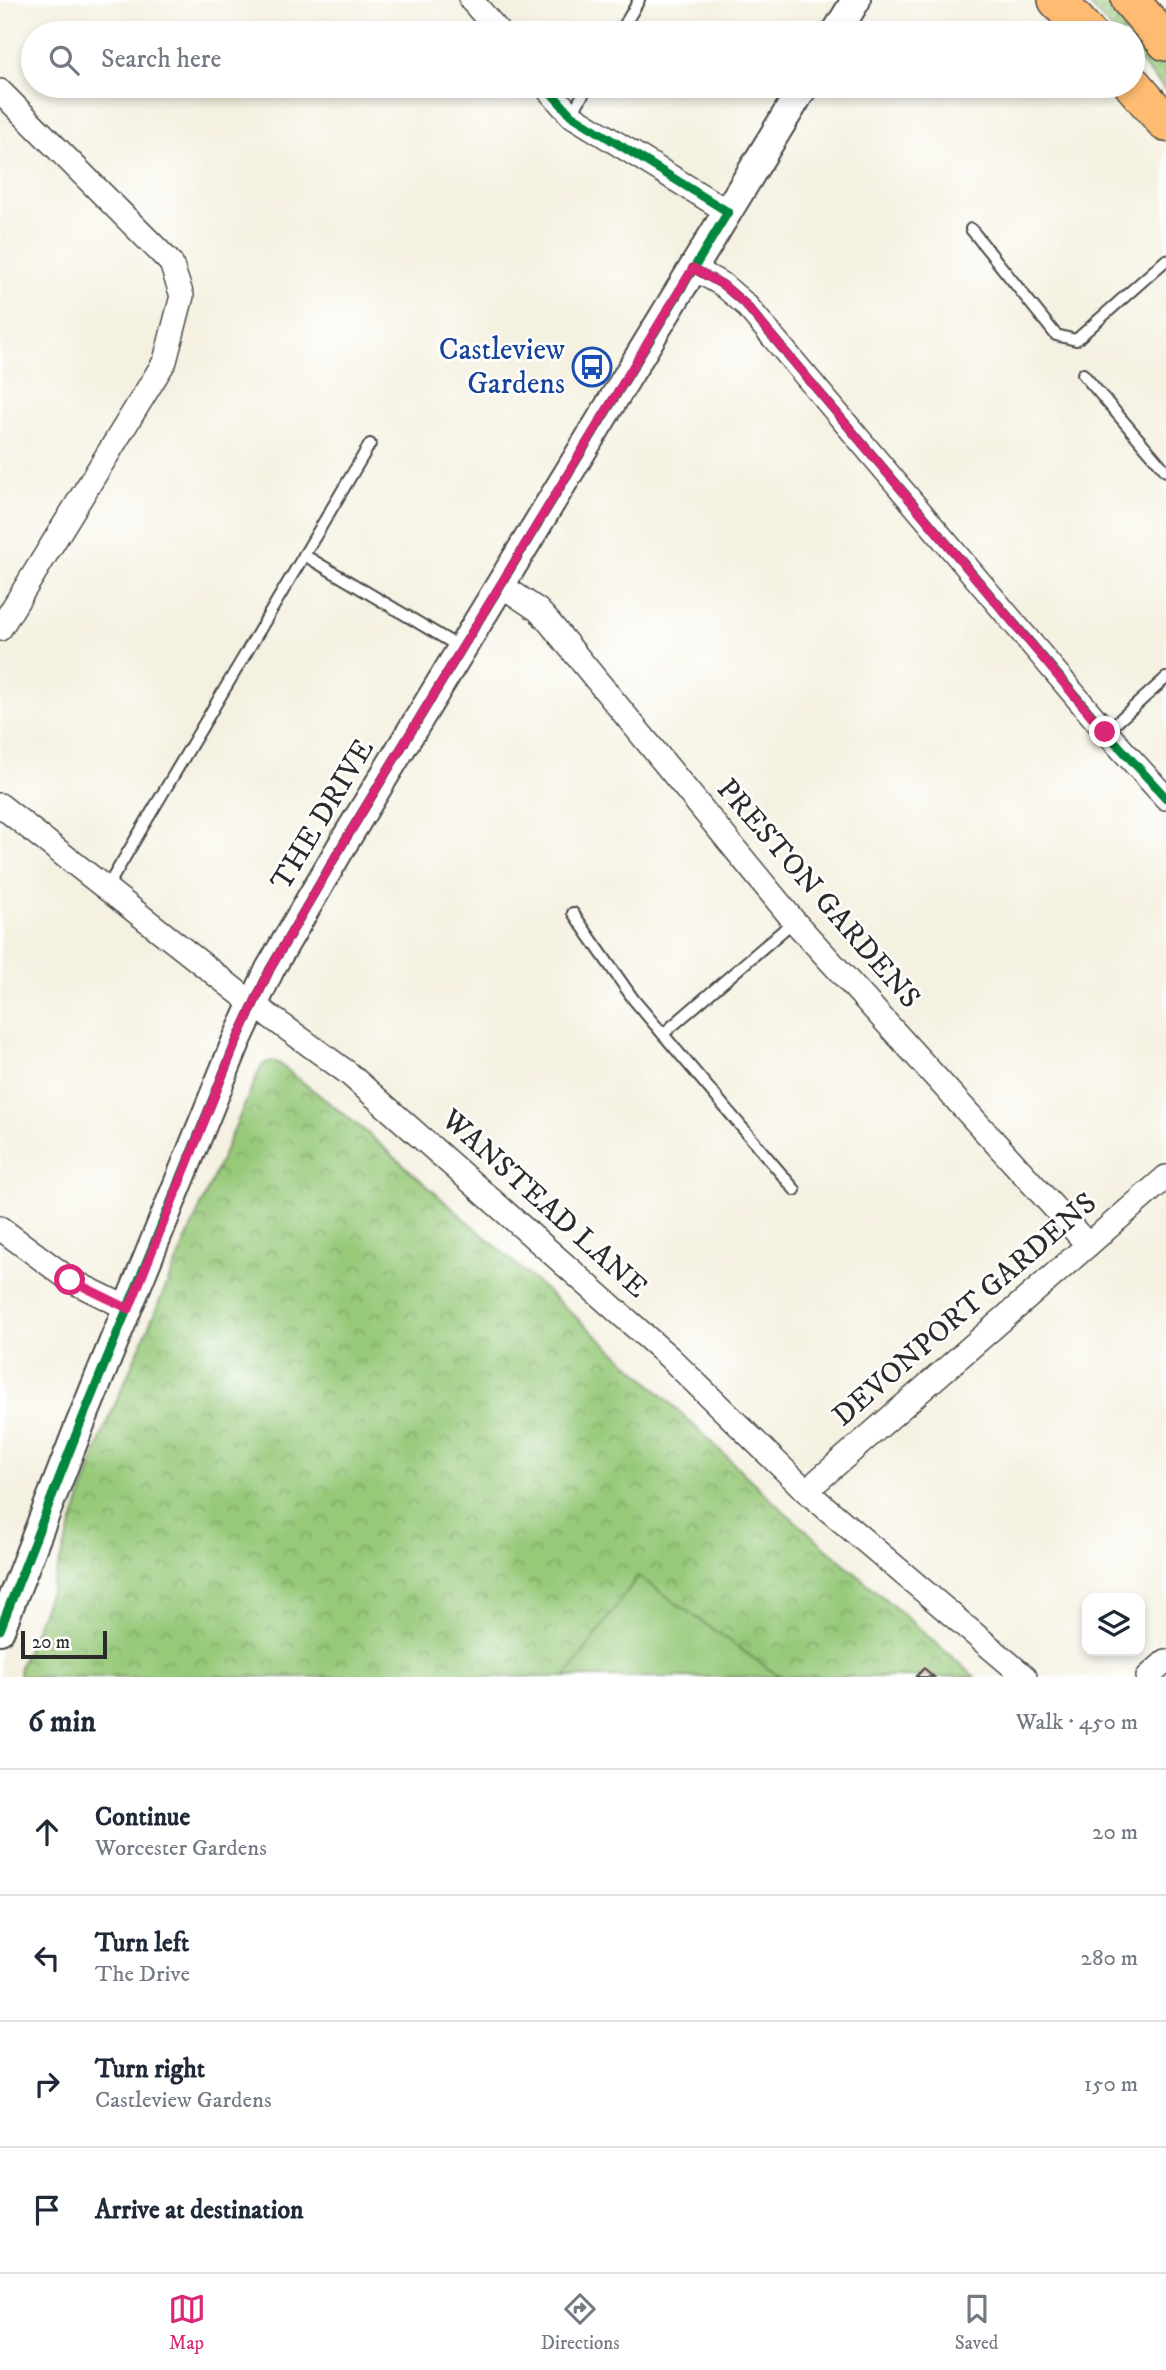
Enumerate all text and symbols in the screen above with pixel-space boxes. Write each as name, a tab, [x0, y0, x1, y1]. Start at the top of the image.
search box	[21, 21, 1145, 98]
icon: search	[45, 41, 83, 79]
text: Search here	[101, 43, 221, 76]
place label: Castleview Gardens	[439, 332, 565, 403]
bus stop icon: Castleview Gardens	[571, 346, 613, 388]
route end	[1089, 716, 1120, 747]
street label: THE DRIVE	[263, 733, 383, 897]
street label: PRESTON GARDENS	[708, 772, 928, 1016]
street label: WANSTEAD LANE	[433, 1101, 655, 1306]
street label: DEVONPORT GARDENS	[825, 1185, 1105, 1435]
route start	[54, 1264, 85, 1295]
map controls	[1082, 1593, 1145, 1656]
button: layers	[1082, 1593, 1145, 1656]
scale bar	[21, 1628, 107, 1660]
text: 20 m	[32, 1631, 70, 1654]
text: 6 min	[28, 1704, 96, 1741]
text: Walk · 450 m	[1016, 1708, 1138, 1737]
text: Continue	[95, 1801, 190, 1834]
icon: ahead	[28, 1813, 66, 1851]
text: 20 m	[1092, 1818, 1138, 1847]
text: Worcester Gardens	[95, 1834, 267, 1863]
text: Turn left	[95, 1927, 189, 1960]
icon: left	[28, 1939, 66, 1977]
text: 280 m	[1081, 1944, 1138, 1973]
text: The Drive	[95, 1960, 190, 1989]
text: Turn right	[95, 2053, 205, 2086]
icon: right	[28, 2065, 66, 2103]
text: 150 m	[1084, 2070, 1138, 2099]
text: Castleview Gardens	[95, 2086, 272, 2115]
icon: arrive	[28, 2191, 66, 2229]
text: Arrive at destination	[95, 2194, 304, 2227]
tab: Map	[168, 2290, 206, 2355]
tab: Directions	[541, 2290, 620, 2355]
tab: Saved	[955, 2290, 998, 2355]

